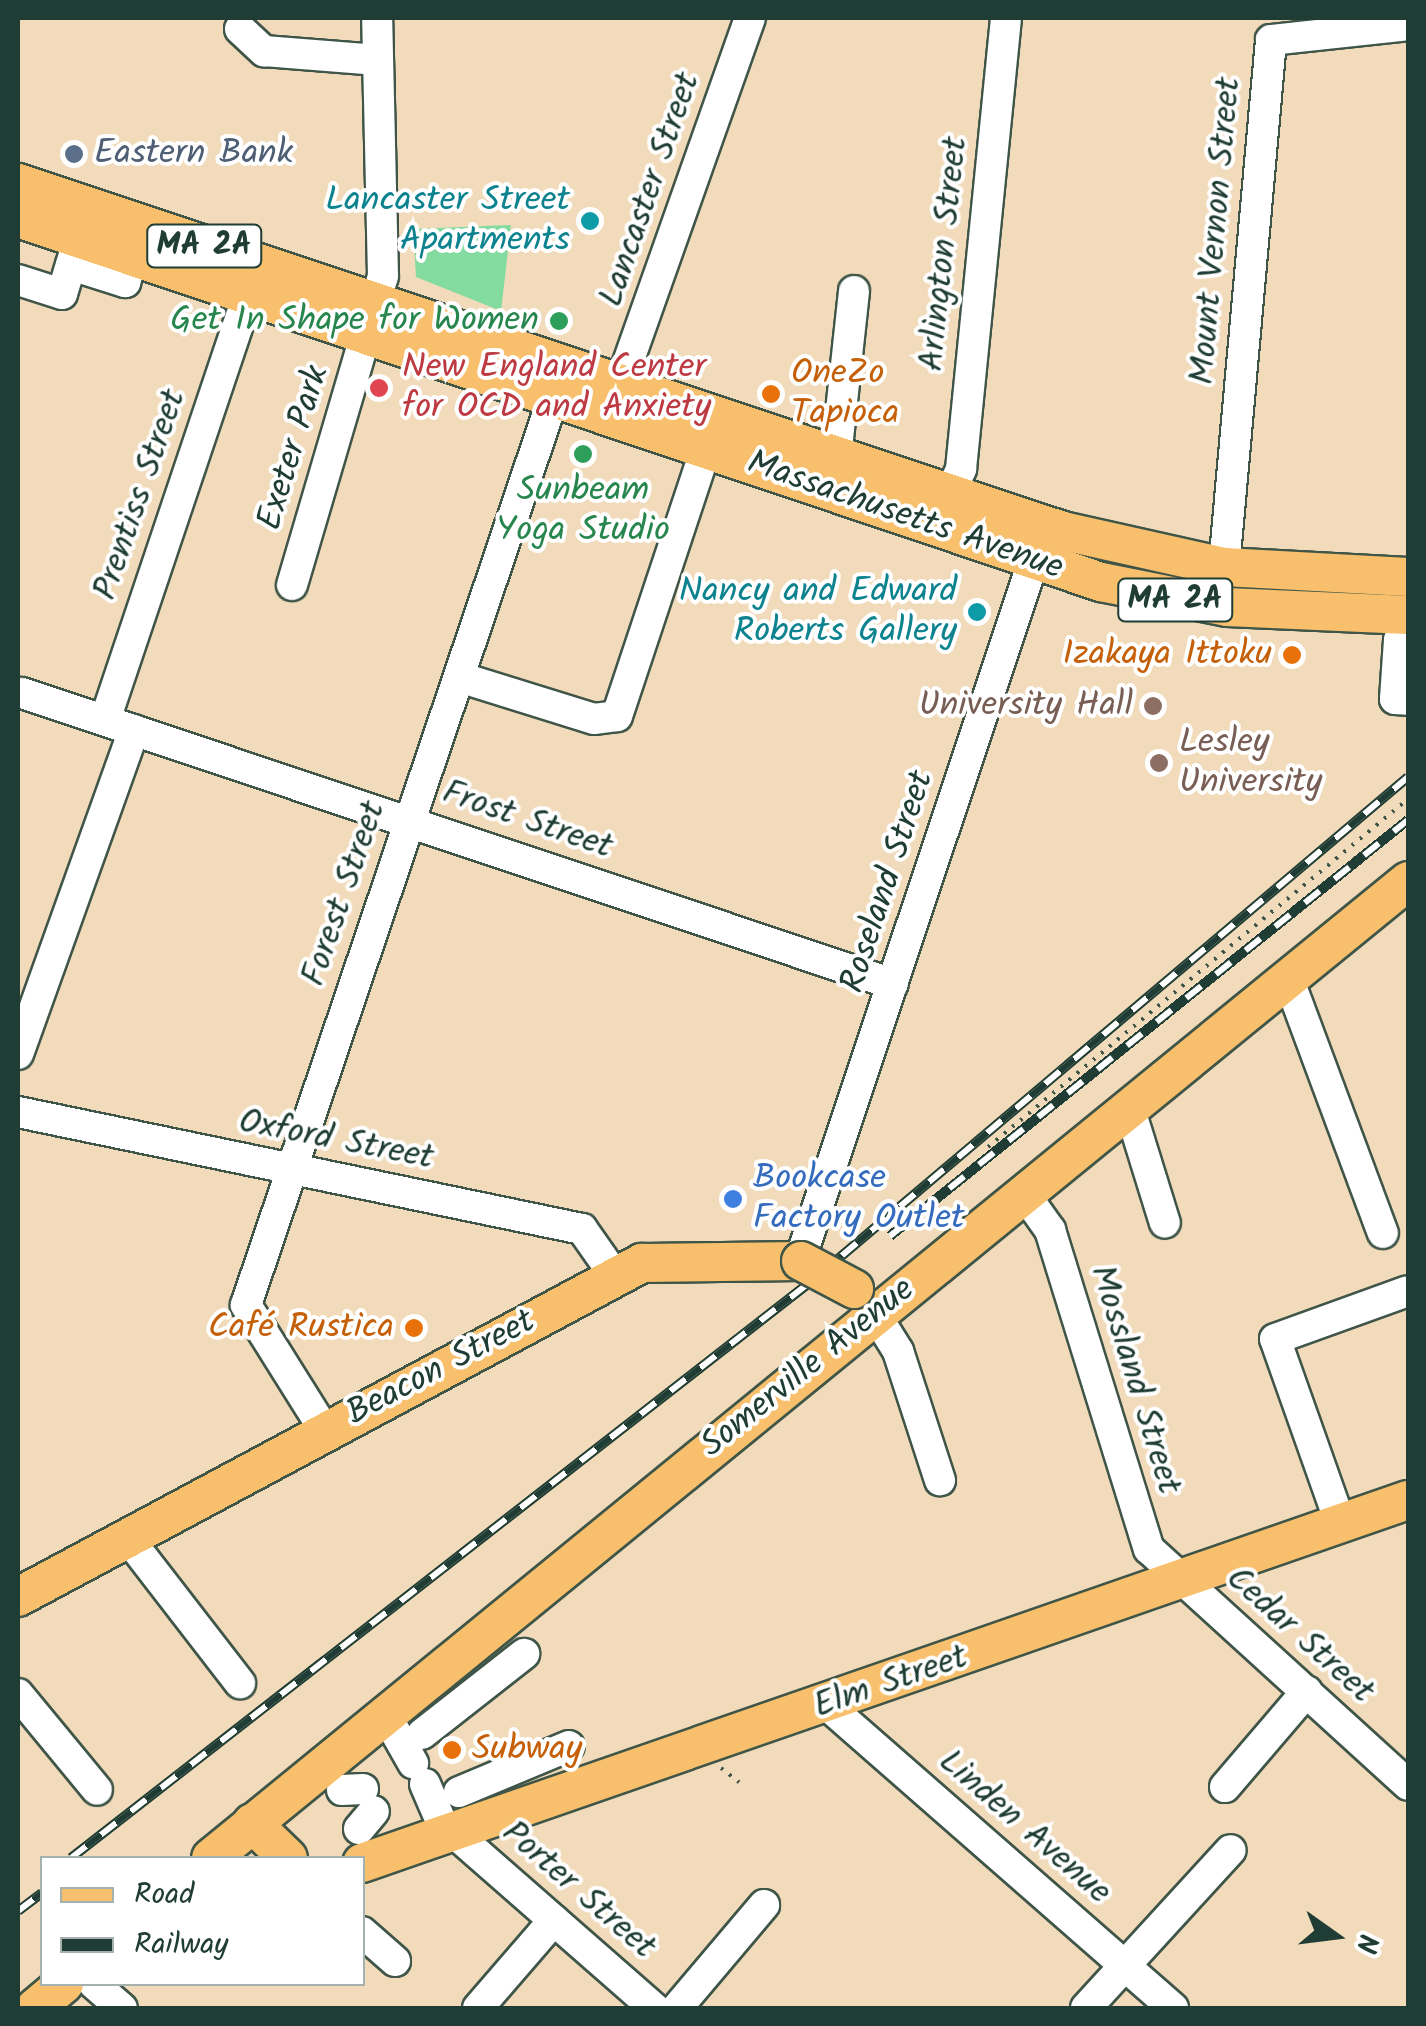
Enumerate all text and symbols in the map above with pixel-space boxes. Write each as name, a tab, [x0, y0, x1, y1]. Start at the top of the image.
street label: Lancaster Street	[591, 67, 711, 313]
street label: Mount Vernon Street	[1183, 76, 1251, 386]
place label: Eastern Bank	[94, 133, 293, 175]
street label: Arlington Street	[912, 135, 978, 373]
marker: Eastern Bank	[63, 143, 85, 165]
place label: Lancaster Street Apartments	[325, 180, 570, 262]
marker: Lancaster Street Apartments	[579, 210, 601, 232]
road number: MA 2A	[144, 219, 264, 273]
place label: Get In Shape for Women	[170, 300, 539, 342]
marker: Get In Shape for Women	[548, 310, 570, 332]
place label: New England Center for OCD and Anxiety	[402, 347, 711, 429]
place label: OneZo Tapioca	[791, 353, 899, 435]
street label: Exeter Park	[249, 361, 339, 535]
marker: New England Center for OCD and Anxiety	[366, 375, 392, 401]
marker: OneZo Tapioca	[760, 383, 782, 405]
street label: Prentiss Street	[85, 384, 197, 606]
street label: Massachusetts Avenue	[742, 442, 1068, 590]
marker: Sunbeam Yoga Studio	[572, 443, 594, 465]
place label: Sunbeam Yoga Studio	[496, 470, 670, 552]
place label: Nancy and Edward Roberts Gallery	[679, 571, 957, 653]
road number: MA 2A	[1115, 573, 1235, 627]
marker: Nancy and Edward Roberts Gallery	[966, 601, 988, 623]
place label: Izakaya Ittoku	[1063, 634, 1272, 676]
marker: Izakaya Ittoku	[1281, 644, 1303, 666]
place label: University Hall	[919, 685, 1133, 727]
marker: University Hall	[1142, 695, 1164, 717]
place label: Lesley University	[1179, 722, 1322, 804]
marker: Lesley University	[1148, 752, 1170, 774]
street label: Roseland Street	[832, 766, 944, 998]
street label: Frost Street	[436, 772, 618, 870]
street label: Forest Street	[294, 796, 396, 992]
street label: Oxford Street	[235, 1102, 437, 1180]
place label: Bookcase Factory Outlet	[753, 1158, 964, 1240]
marker: Bookcase Factory Outlet	[722, 1188, 744, 1210]
street label: Mossland Street	[1079, 1260, 1189, 1500]
street label: Somerville Avenue	[693, 1269, 923, 1467]
street label: Beacon Street	[340, 1301, 542, 1435]
place label: Café Rustica	[208, 1307, 394, 1349]
marker: Café Rustica	[403, 1317, 425, 1339]
street label: Cedar Street	[1216, 1559, 1382, 1713]
street label: Elm Street	[809, 1637, 973, 1729]
place label: Subway	[472, 1729, 582, 1771]
marker: Subway	[441, 1739, 463, 1761]
street label: Linden Avenue	[929, 1742, 1119, 1914]
street label: Porter Street	[492, 1813, 664, 1969]
legend	[40, 1856, 365, 1986]
text: Road	[134, 1871, 194, 1919]
north arrow	[1286, 1886, 1386, 1986]
text: Railway	[134, 1921, 228, 1969]
text: N	[1342, 1929, 1390, 1957]

